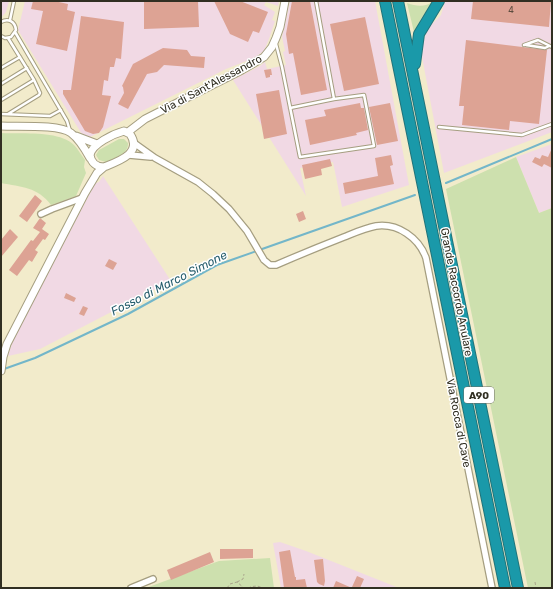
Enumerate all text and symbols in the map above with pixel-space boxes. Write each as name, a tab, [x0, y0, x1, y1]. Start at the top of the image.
house number: 4	[508, 5, 514, 15]
street label: Via di Sant'Alessandro	[158, 52, 264, 117]
street label: Grande Raccordo Anulare	[438, 227, 475, 357]
water label: Fosso di Marco Simone	[109, 247, 230, 318]
street label: Via Rocca di Cave	[444, 378, 473, 469]
road number: A90	[464, 387, 494, 403]

